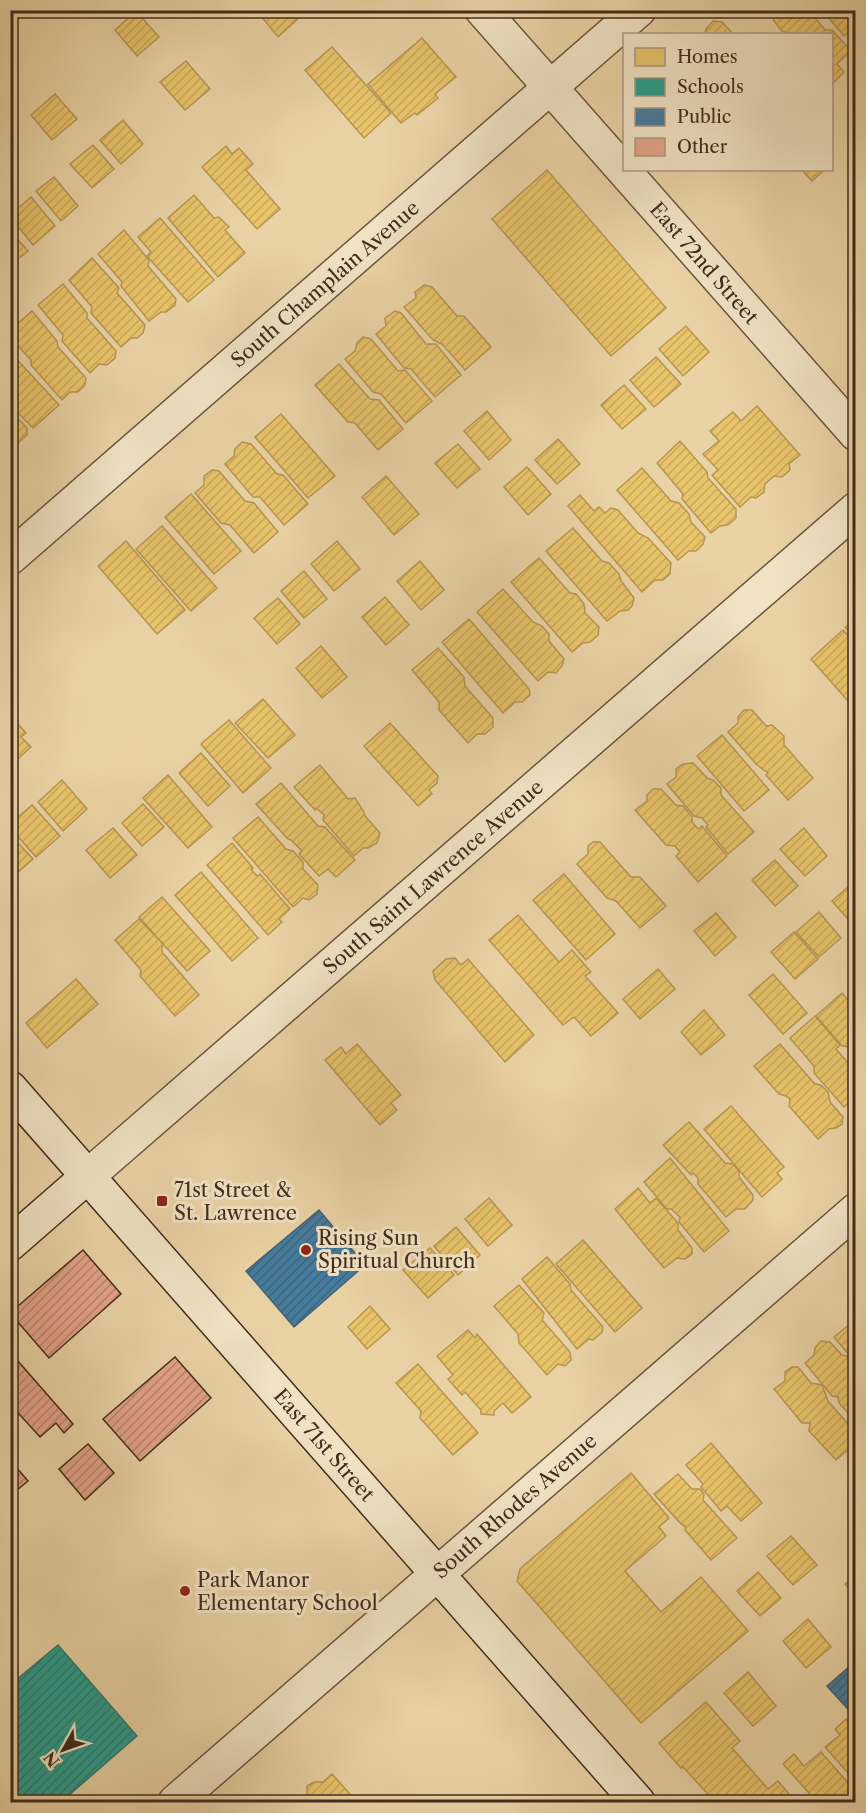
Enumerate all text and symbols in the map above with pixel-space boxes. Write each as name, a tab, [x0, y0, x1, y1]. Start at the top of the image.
legend	[623, 33, 833, 171]
text: Homes	[677, 46, 738, 68]
text: Schools	[677, 76, 744, 98]
text: Public	[677, 106, 731, 128]
text: Other	[677, 136, 728, 158]
street label: South Champlain Avenue	[226, 196, 424, 372]
street label: East 72nd Street	[645, 197, 763, 329]
street label: South Saint Lawrence Avenue	[318, 775, 548, 979]
place label: 71st Street & St. Lawrence	[174, 1178, 297, 1225]
marker: 71st Street & St. Lawrence	[155, 1194, 169, 1208]
place label: Rising Sun Spiritual Church	[318, 1226, 476, 1273]
marker: Rising Sun Spiritual Church	[299, 1243, 313, 1257]
street label: East 71st Street	[269, 1384, 379, 1506]
street label: South Rhodes Avenue	[428, 1429, 602, 1583]
place label: Park Manor Elementary School	[197, 1568, 378, 1615]
marker: Park Manor Elementary School	[178, 1584, 192, 1598]
north arrow	[33, 1720, 93, 1780]
text: N	[39, 1748, 64, 1771]

